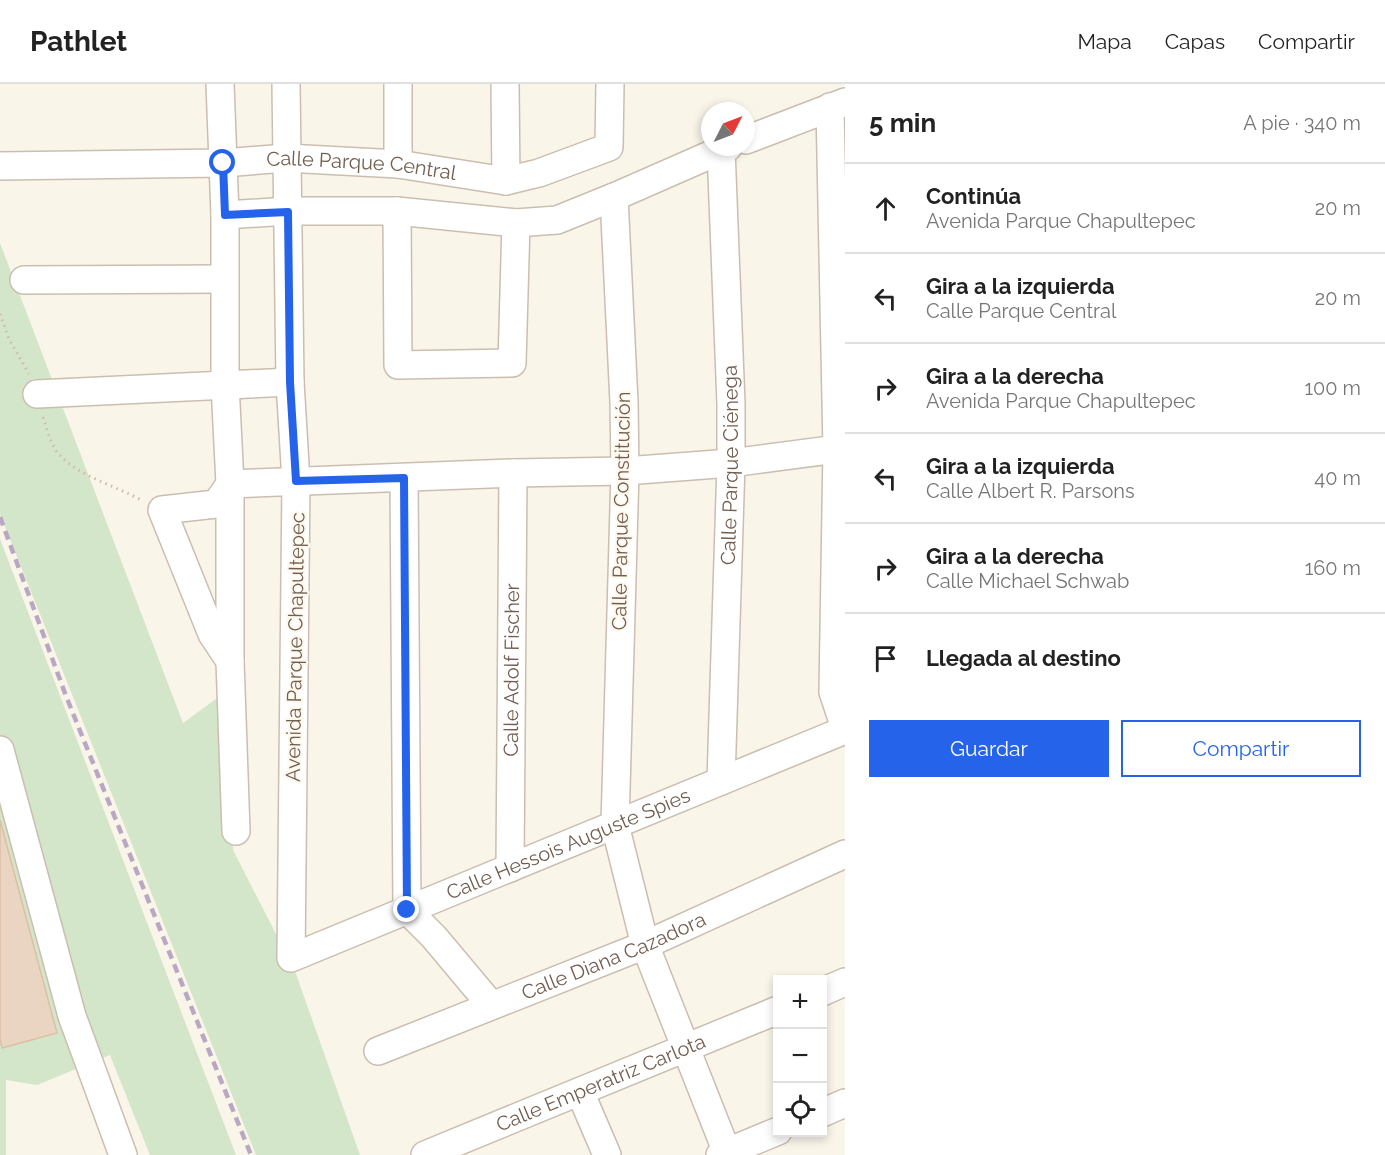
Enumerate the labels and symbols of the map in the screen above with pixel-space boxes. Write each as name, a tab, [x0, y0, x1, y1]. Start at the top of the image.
north arrow	[701, 102, 755, 156]
street label: Calle Parque Central	[266, 146, 459, 185]
route start	[209, 149, 235, 175]
street label: Calle Parque Ciénega	[716, 365, 743, 566]
street label: Calle Parque Constitución	[607, 391, 635, 631]
street label: Avenida Parque Chapultepec	[281, 512, 309, 782]
street label: Calle Adolf Fischer	[499, 583, 524, 757]
street label: Calle Hessois Auguste Spies	[443, 783, 694, 905]
route end	[393, 896, 419, 922]
street label: Calle Diana Cazadora	[518, 907, 709, 1005]
street label: Calle Emperatriz Carlota	[492, 1029, 709, 1137]

